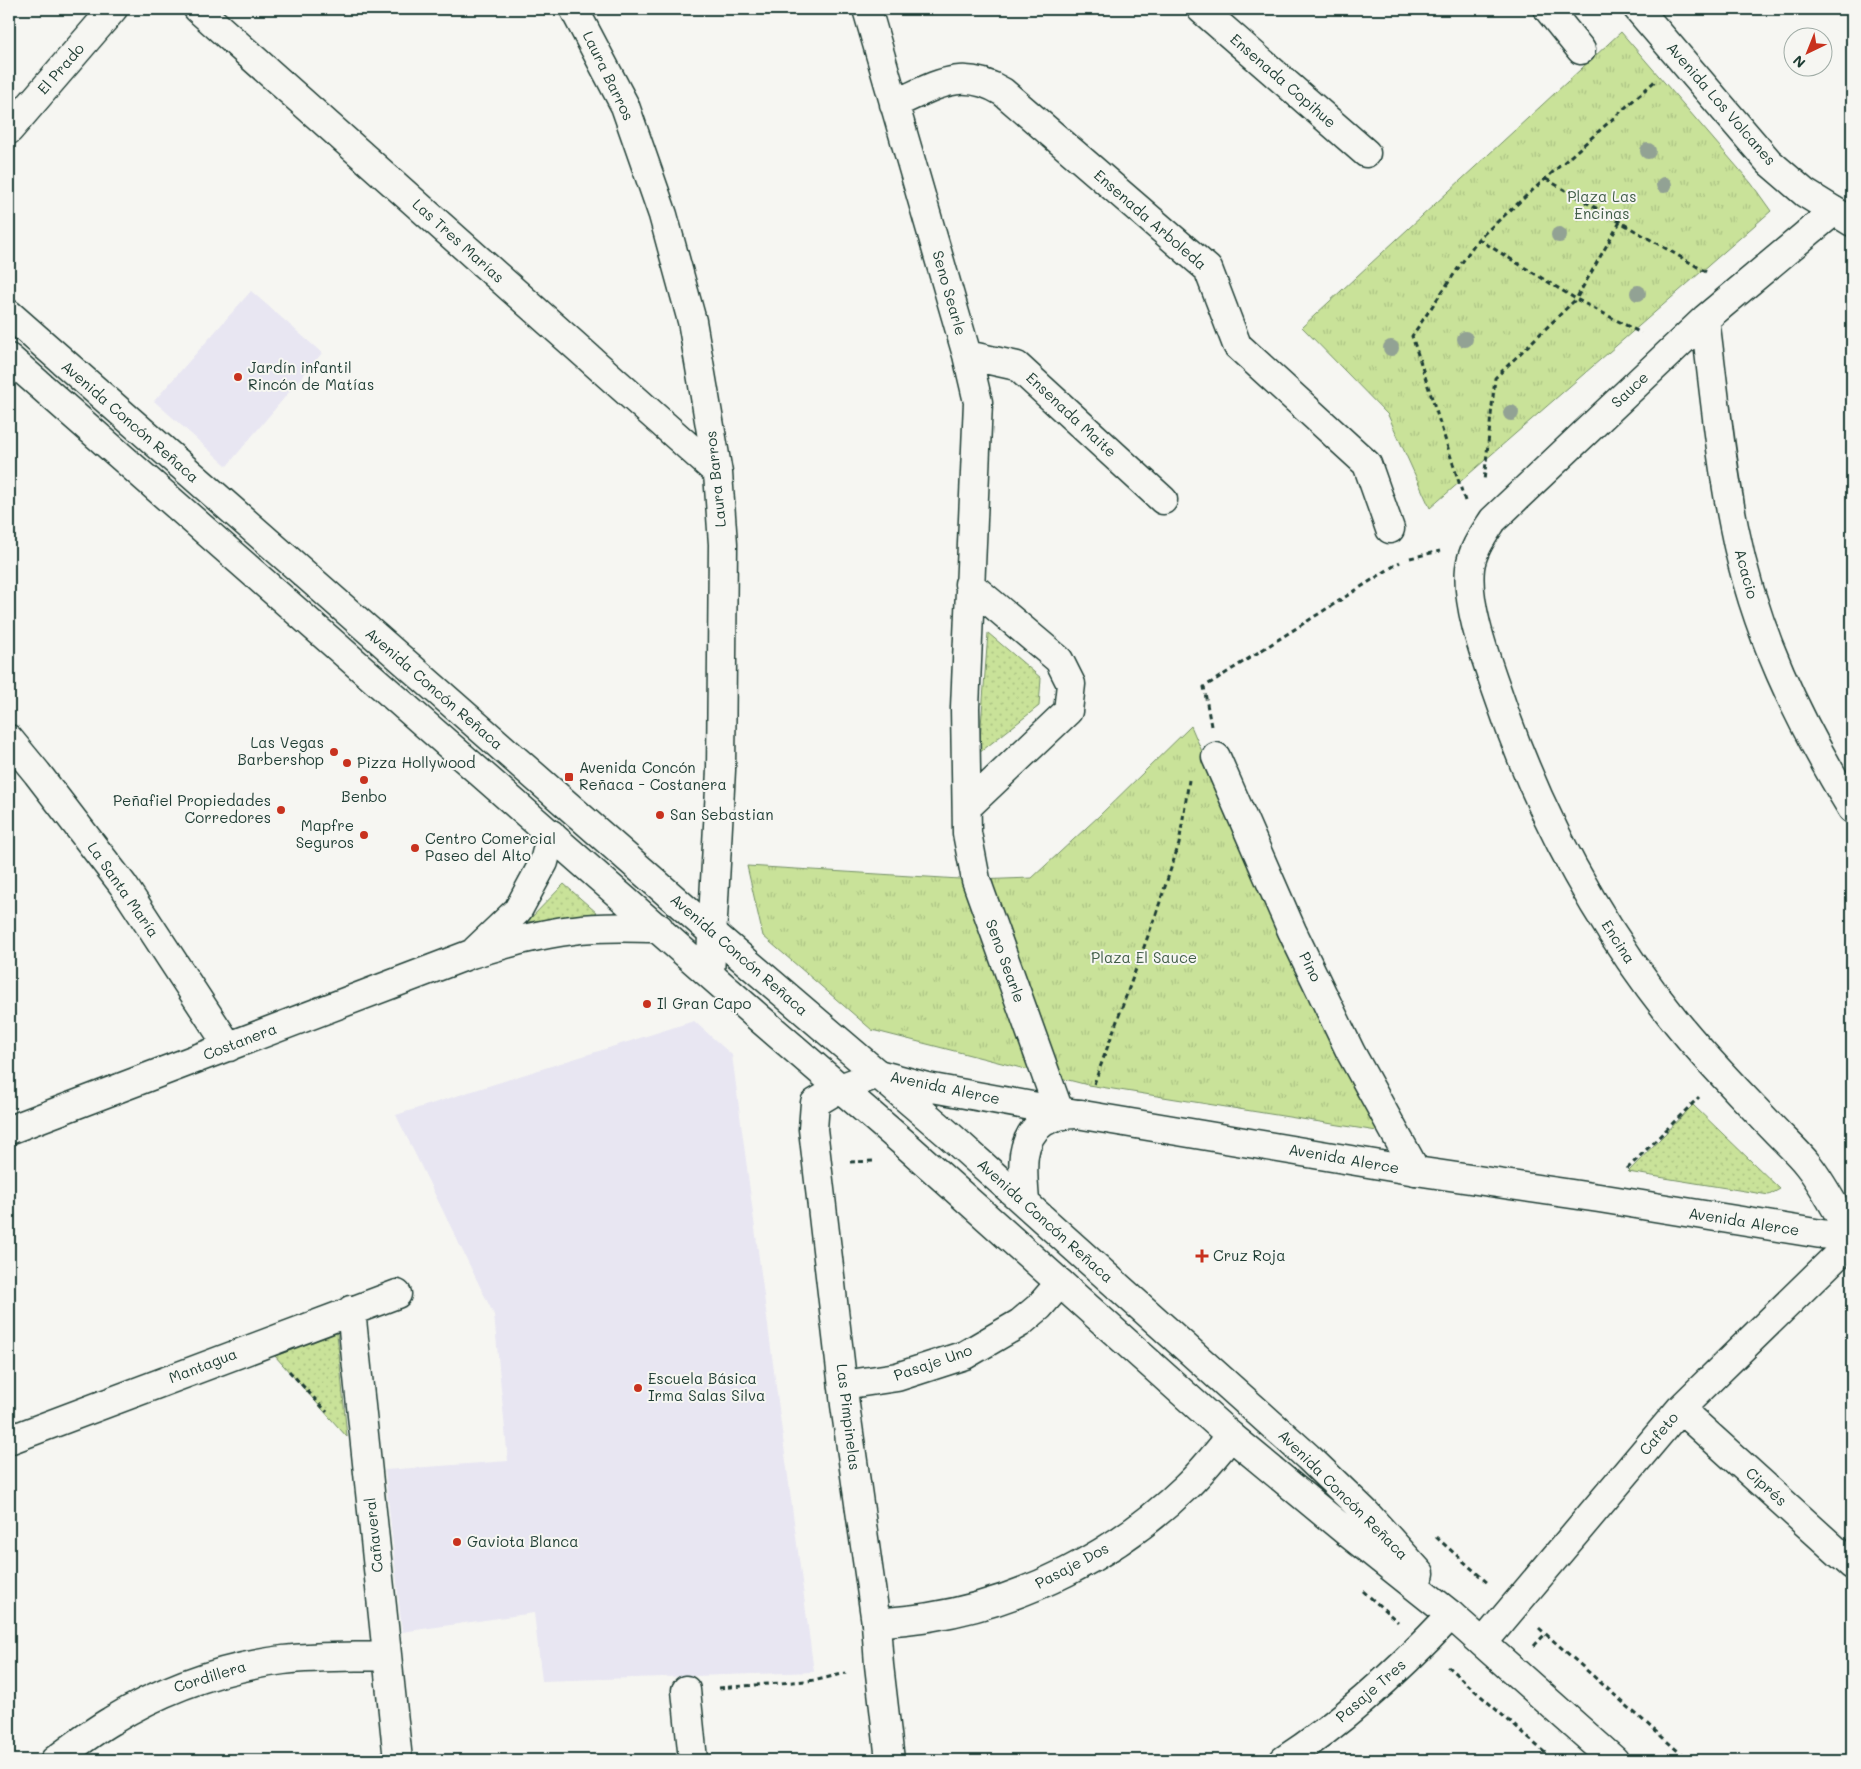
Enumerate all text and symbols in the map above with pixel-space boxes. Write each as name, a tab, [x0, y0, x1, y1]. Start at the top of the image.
street label: Laura Barros	[579, 28, 639, 124]
north arrow	[1784, 28, 1834, 78]
street label: Ensenada Copihue	[1226, 29, 1341, 132]
street label: El Prado	[32, 38, 88, 98]
street label: Avenida Los Volcanes	[1663, 38, 1781, 169]
text: N	[1788, 51, 1809, 72]
street label: Ensenada Arboleda	[1090, 165, 1211, 274]
park label: Plaza Las Encinas	[1567, 186, 1637, 223]
street label: Las Tres Marías	[409, 194, 509, 287]
street label: Seno Searle	[928, 248, 972, 337]
street label: Avenida Concón Reñaca	[58, 356, 204, 487]
place label: Jardín infantil Rincón de Matías	[248, 357, 374, 394]
street label: Ensenada Maite	[1022, 367, 1121, 461]
street label: Sauce	[1606, 367, 1652, 412]
marker: Jardín infantil Rincón de Matías	[232, 371, 244, 383]
street label: Laura Barros	[700, 430, 730, 528]
street label: Acacio	[1731, 547, 1763, 601]
street label: Avenida Concón Reñaca	[362, 623, 508, 754]
place label: Las Vegas Barbershop	[238, 732, 324, 769]
marker: Las Vegas Barbershop	[328, 746, 340, 758]
place label: Pizza Hollywood	[357, 752, 475, 772]
marker: Pizza Hollywood	[341, 757, 353, 769]
place label: Avenida Concón Reñaca - Costanera	[579, 757, 727, 794]
marker: Avenida Concón Reñaca - Costanera	[563, 771, 575, 783]
marker: Benbo	[358, 774, 370, 786]
place label: Benbo	[341, 786, 387, 806]
place label: Peñafiel Propiedades Corredores	[113, 790, 271, 827]
marker: Peñafiel Propiedades Corredores	[275, 804, 287, 816]
place label: San Sebastian	[670, 804, 774, 824]
marker: San Sebastian	[654, 809, 666, 821]
place label: Mapfre Seguros	[296, 815, 354, 852]
place label: Centro Comercial Paseo del Alto	[425, 828, 556, 865]
marker: Mapfre Seguros	[358, 829, 370, 841]
street label: La Santa María	[84, 838, 164, 941]
marker: Centro Comercial Paseo del Alto	[409, 842, 421, 854]
street label: Avenida Concón Reñaca	[667, 889, 813, 1020]
street label: Seno Searle	[982, 916, 1030, 1005]
street label: Encina	[1597, 916, 1640, 967]
park label: Plaza El Sauce	[1091, 947, 1197, 967]
street label: Pino	[1295, 948, 1327, 985]
place label: Il Gran Capo	[657, 993, 752, 1013]
marker: Il Gran Capo	[641, 998, 653, 1010]
street label: Costanera	[200, 1018, 279, 1064]
street label: Avenida Alerce	[888, 1066, 1002, 1108]
street label: Avenida Alerce	[1287, 1138, 1401, 1178]
street label: Avenida Concón Reñaca	[974, 1154, 1118, 1287]
street label: Avenida Alerce	[1687, 1202, 1801, 1240]
place label: Cruz Roja	[1213, 1245, 1285, 1265]
marker: Cruz Roja	[1195, 1249, 1209, 1263]
street label: Pasaje Uno	[891, 1339, 975, 1385]
street label: Mantagua	[166, 1343, 240, 1387]
street label: Las Pimpinelas	[833, 1363, 865, 1471]
place label: Escuela Básica Irma Salas Silva	[648, 1368, 765, 1405]
marker: Escuela Básica Irma Salas Silva	[632, 1382, 644, 1394]
street label: Cafeto	[1634, 1407, 1682, 1459]
street label: Avenida Concón Reñaca	[1274, 1425, 1413, 1564]
street label: Ciprés	[1742, 1462, 1792, 1510]
street label: Cañaveral	[359, 1496, 387, 1574]
place label: Gaviota Blanca	[467, 1531, 579, 1551]
marker: Gaviota Blanca	[451, 1536, 463, 1548]
street label: Pasaje Dos	[1031, 1537, 1112, 1593]
street label: Pasaje Tres	[1331, 1654, 1410, 1726]
street label: Cordillera	[171, 1656, 248, 1697]

